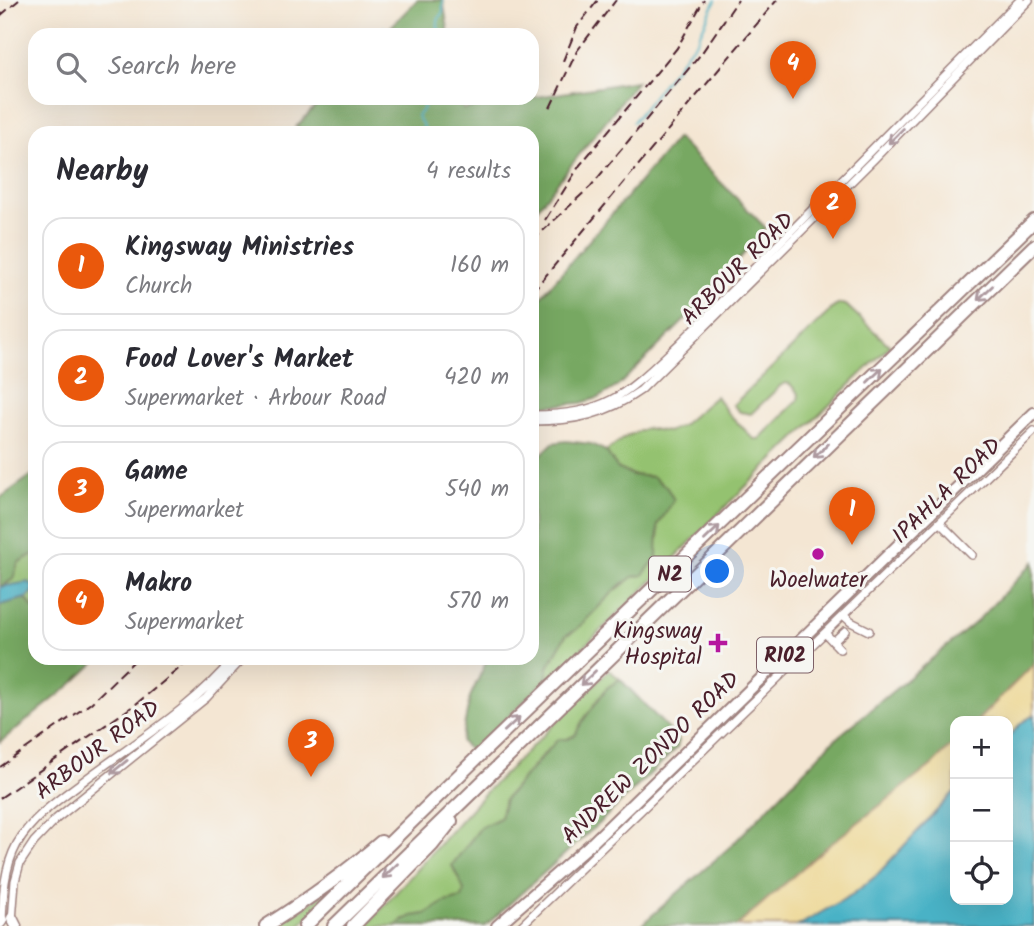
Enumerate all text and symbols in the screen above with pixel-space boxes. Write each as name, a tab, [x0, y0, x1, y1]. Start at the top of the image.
search box	[28, 28, 539, 105]
pin: 4	[770, 41, 816, 99]
text: Search here	[108, 46, 236, 88]
icon: search	[52, 48, 90, 86]
one-way arrow	[888, 128, 905, 145]
text: Nearby	[56, 148, 148, 196]
text: 4 results	[426, 154, 511, 190]
pin: 2	[810, 181, 856, 239]
street label: ARBOUR ROAD	[673, 204, 804, 335]
text: Kingsway Ministries	[125, 227, 354, 269]
text: 1	[78, 248, 84, 284]
text: 160 m	[450, 248, 509, 284]
text: Church	[125, 269, 192, 305]
one-way arrow	[977, 285, 994, 302]
text: Food Lover's Market	[125, 339, 353, 381]
text: 2	[74, 360, 88, 396]
text: 420 m	[444, 360, 509, 396]
one-way arrow	[867, 367, 884, 384]
text: Supermarket · Arbour Road	[125, 381, 386, 417]
street label: IPAHLA ROAD	[884, 429, 1011, 553]
one-way arrow	[813, 443, 830, 460]
text: Game	[125, 451, 188, 493]
text: 3	[75, 472, 87, 508]
text: 540 m	[445, 472, 509, 508]
pin: 1	[829, 487, 875, 545]
text: Supermarket	[125, 493, 244, 529]
one-way arrow	[703, 525, 720, 542]
marker: Woelwater	[810, 546, 826, 562]
your location	[700, 554, 734, 588]
road number: N2	[649, 556, 691, 592]
text: Makro	[125, 563, 192, 605]
place label: Woelwater	[769, 563, 868, 599]
text: 4	[75, 584, 87, 620]
text: 570 m	[447, 584, 509, 620]
text: Supermarket	[125, 605, 244, 641]
place label: Kingsway Hospital	[613, 614, 702, 676]
marker: Kingsway Hospital	[708, 633, 728, 653]
road number: R102	[757, 638, 813, 672]
street label: ANDREW ZONDO ROAD	[554, 663, 749, 854]
one-way arrow	[579, 669, 596, 686]
street label: ARBOUR ROAD	[28, 691, 169, 810]
one-way arrow	[503, 716, 520, 733]
map controls	[950, 716, 1013, 905]
button: +	[950, 716, 1013, 779]
pin: 3	[288, 719, 334, 777]
one-way arrow	[110, 759, 128, 775]
button: −	[950, 779, 1013, 842]
button: locate	[950, 842, 1013, 905]
one-way arrow	[382, 863, 399, 880]

